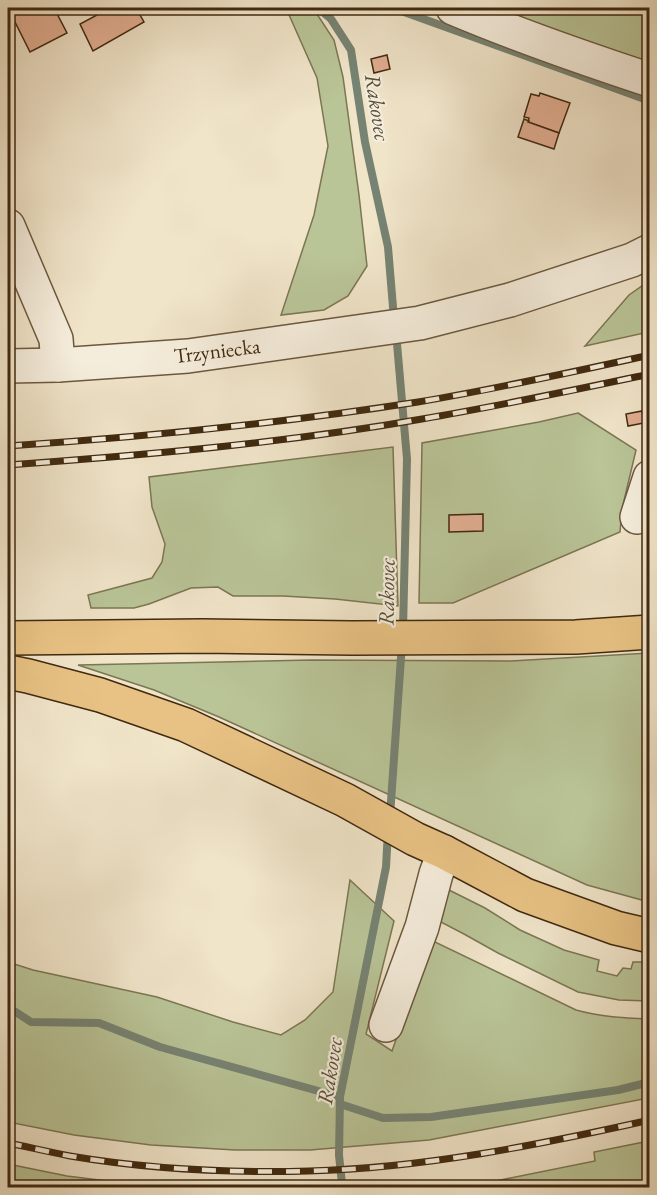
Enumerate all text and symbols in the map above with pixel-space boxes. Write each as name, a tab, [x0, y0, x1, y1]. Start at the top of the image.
water label: Rakovec	[358, 72, 397, 144]
street label: Trzyniecka	[172, 332, 262, 369]
water label: Rakovec	[371, 557, 402, 626]
water label: Rakovec	[310, 1035, 349, 1107]

